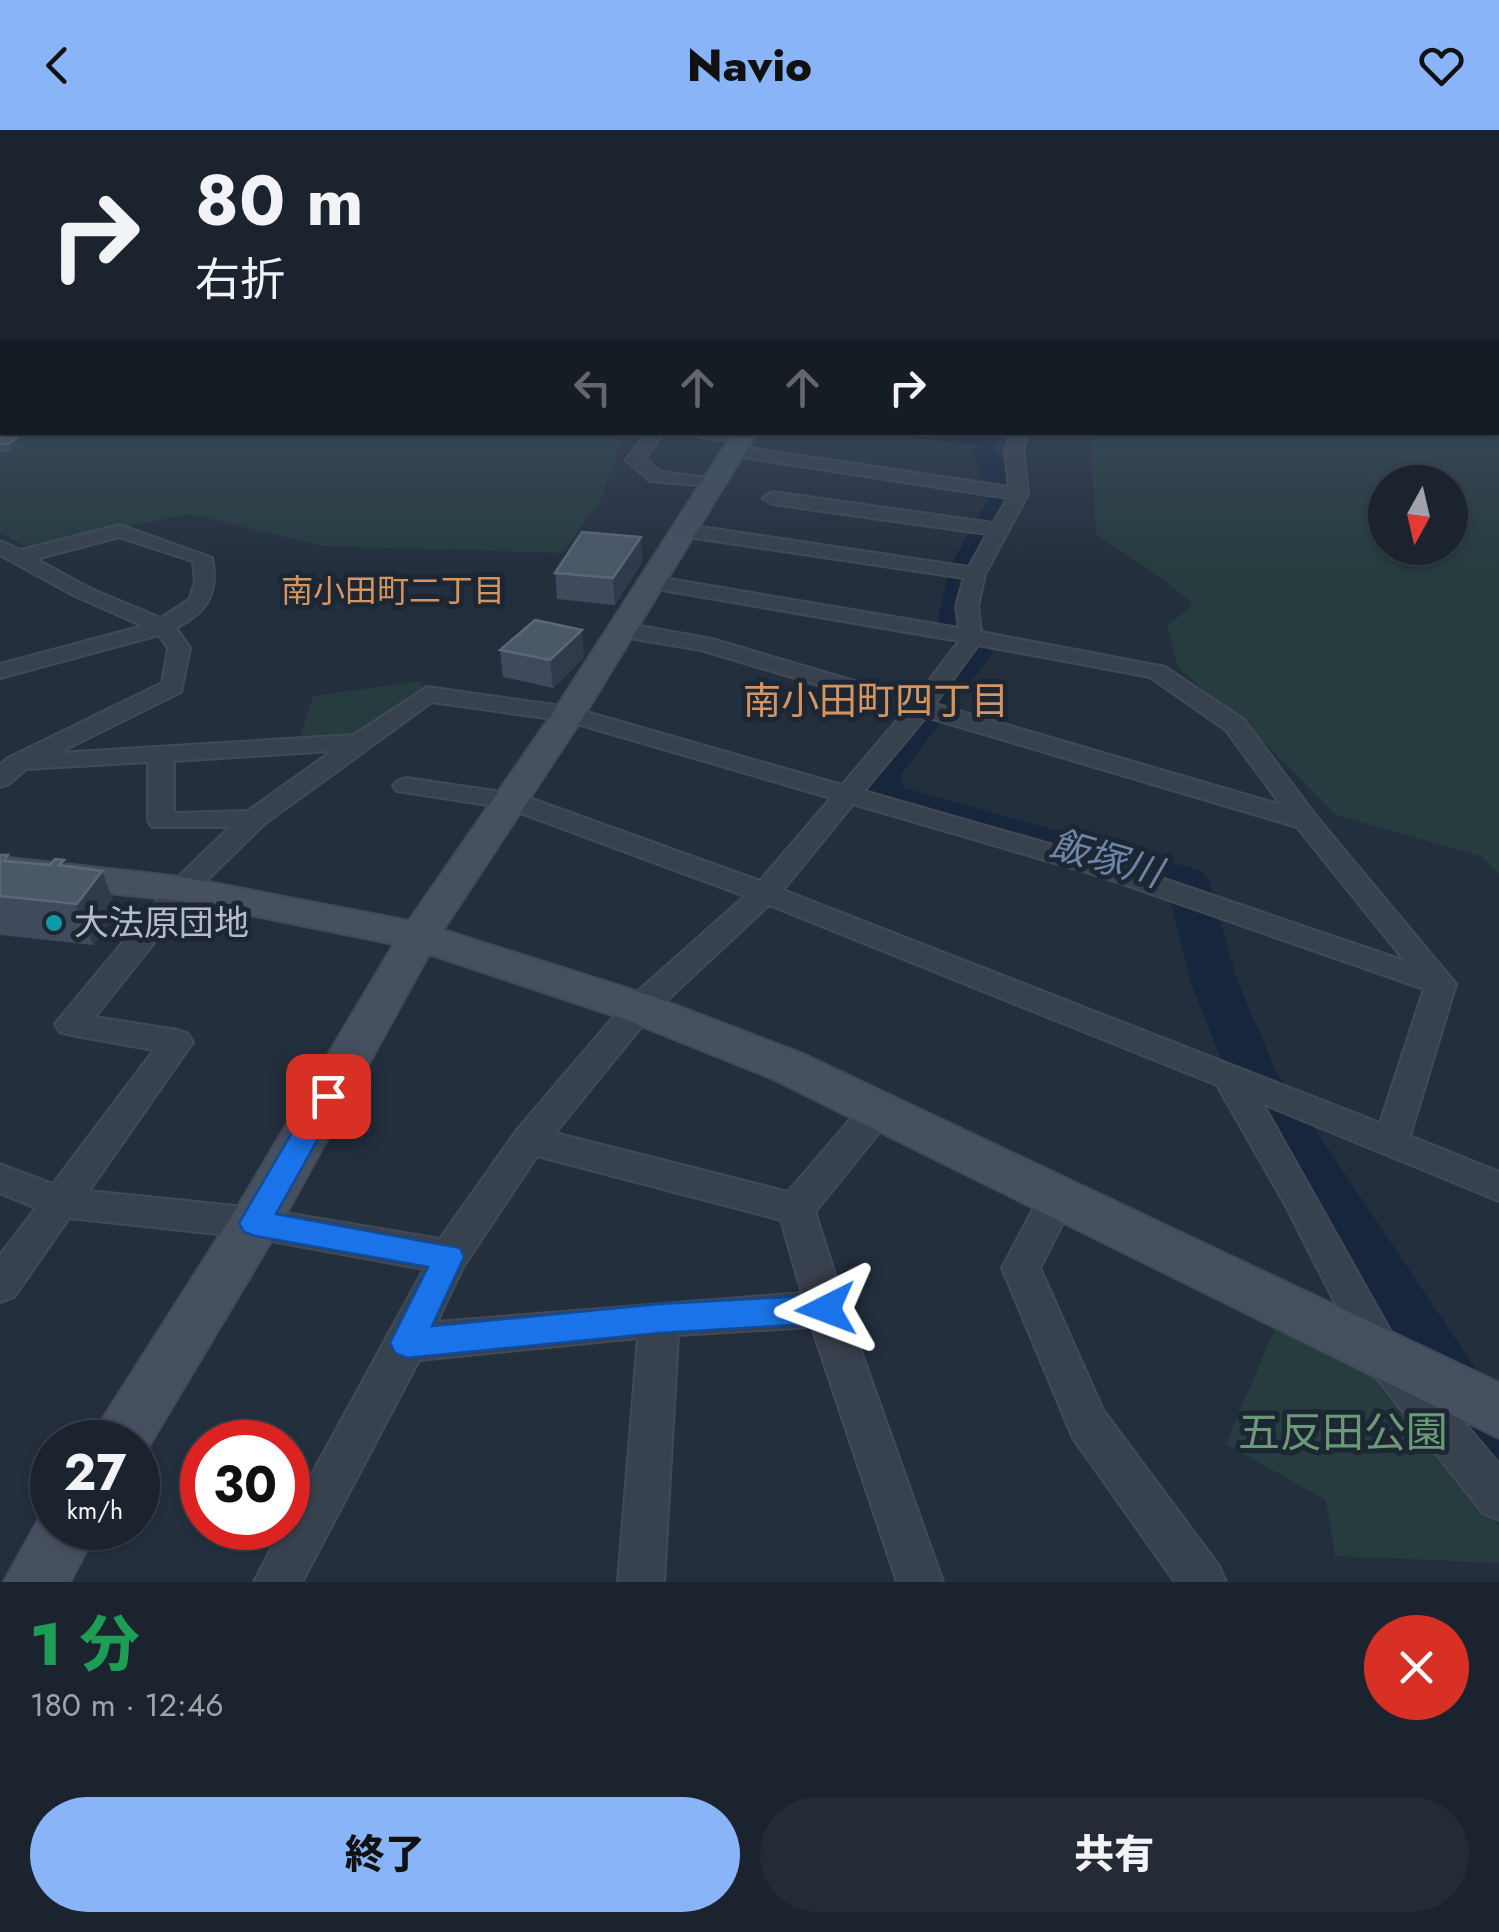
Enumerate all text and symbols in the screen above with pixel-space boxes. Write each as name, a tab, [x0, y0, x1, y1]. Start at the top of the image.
text: Navio	[687, 33, 812, 98]
icon: back	[30, 38, 85, 93]
icon: heart	[1414, 38, 1469, 93]
text: 80 m	[195, 150, 364, 251]
icon: right	[30, 170, 160, 300]
text: 右折	[195, 247, 285, 312]
icon: left	[565, 360, 620, 415]
icon: ahead	[670, 360, 725, 415]
icon: ahead	[775, 360, 830, 415]
icon: right	[880, 360, 935, 415]
north arrow	[1368, 465, 1468, 565]
map controls	[1368, 465, 1468, 565]
district label: 南小田町二丁目	[281, 568, 505, 614]
district label: 南小田町四丁目	[743, 673, 1009, 728]
water label: 飯塚川	[1044, 816, 1172, 901]
place label: 大法原団地	[74, 898, 249, 948]
marker: 大法原団地	[43, 912, 65, 934]
pin	[286, 1054, 371, 1139]
icon: arrive	[301, 1069, 356, 1124]
position arrow	[774, 1257, 878, 1361]
park label: 五反田公園	[1238, 1402, 1448, 1463]
speed limit sign: 30	[180, 1420, 310, 1550]
text: 27	[64, 1436, 126, 1509]
text: km/h	[67, 1492, 123, 1528]
text: 1 分	[30, 1601, 140, 1688]
button: close	[1364, 1615, 1469, 1720]
text: 180 m · 12:46	[30, 1682, 224, 1728]
button: 終了	[30, 1797, 740, 1912]
button: 共有	[760, 1797, 1469, 1912]

